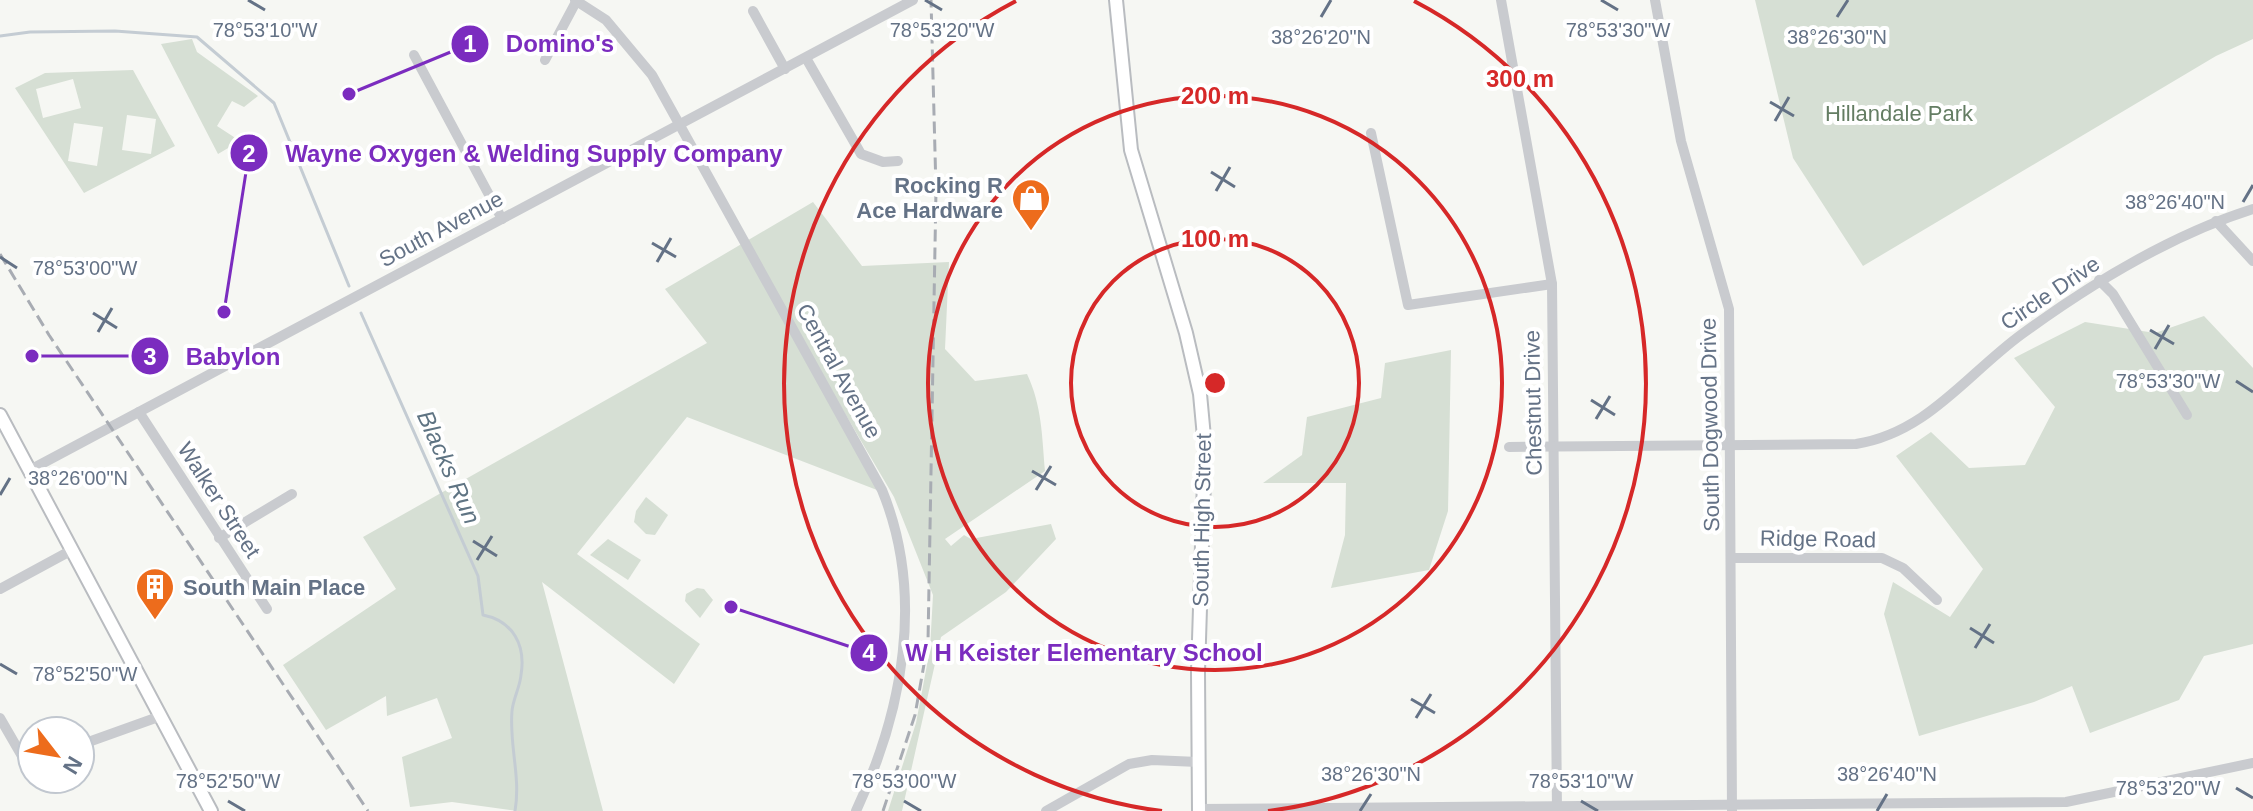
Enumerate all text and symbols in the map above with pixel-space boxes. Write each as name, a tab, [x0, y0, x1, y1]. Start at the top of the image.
text: 78°53'10"W	[213, 19, 317, 41]
text: 78°53'20"W	[890, 19, 994, 41]
text: 78°53'30"W	[1566, 19, 1670, 41]
callout: Domino's	[450, 20, 630, 68]
text: 38°26'20"N	[1271, 26, 1371, 48]
text: 38°26'30"N	[1787, 26, 1887, 48]
text: 1	[463, 30, 477, 57]
text: Domino's	[506, 30, 614, 57]
text: 300 m	[1486, 65, 1554, 92]
text: 200 m	[1181, 82, 1249, 109]
park label: Hillandale Park	[1825, 101, 1974, 126]
callout: Wayne Oxygen & Welding Supply Company	[229, 129, 798, 177]
text: 2	[242, 140, 256, 167]
text: Wayne Oxygen & Welding Supply Company	[285, 140, 783, 167]
place label: Rocking R Ace Hardware	[856, 173, 1003, 223]
shop icon: Rocking R Ace Hardware	[1010, 177, 1052, 232]
street label: South Avenue	[375, 186, 507, 272]
text: 38°26'40"N	[2125, 191, 2225, 213]
text: 100 m	[1181, 225, 1249, 252]
street label: Circle Drive	[1996, 251, 2104, 335]
text: 78°53'00"W	[33, 257, 137, 279]
street label: Central Avenue	[792, 299, 886, 443]
street label: South Dogwood Drive	[1696, 318, 1724, 532]
street label: Chestnut Drive	[1519, 330, 1547, 476]
callout: Babylon	[130, 332, 297, 380]
text: 3	[143, 343, 157, 370]
text: Babylon	[186, 343, 280, 370]
centre of rings	[1201, 369, 1229, 397]
text: 78°53'30"W	[2116, 370, 2220, 392]
water label: Blacks Run	[412, 406, 486, 528]
street label: South High Street	[1188, 433, 1216, 607]
street label: Walker Street	[172, 438, 266, 562]
text: 38°26'00"N	[28, 467, 128, 489]
street label: Ridge Road	[1760, 525, 1876, 553]
building icon: South Main Place	[134, 566, 176, 621]
place label: South Main Place	[183, 575, 365, 600]
callout: W H Keister Elementary School	[849, 629, 1278, 677]
text: 4	[862, 639, 876, 666]
text: W H Keister Elementary School	[905, 639, 1263, 666]
text: 78°52'50"W	[33, 663, 137, 685]
north arrow	[16, 715, 96, 795]
text: N	[58, 752, 88, 778]
text: 38°26'30"N	[1321, 763, 1421, 785]
text: 38°26'40"N	[1837, 763, 1937, 785]
text: 78°52'50"W	[176, 770, 280, 792]
text: 78°53'00"W	[852, 770, 956, 792]
text: 78°53'10"W	[1529, 770, 1633, 792]
text: 78°53'20"W	[2116, 777, 2220, 799]

